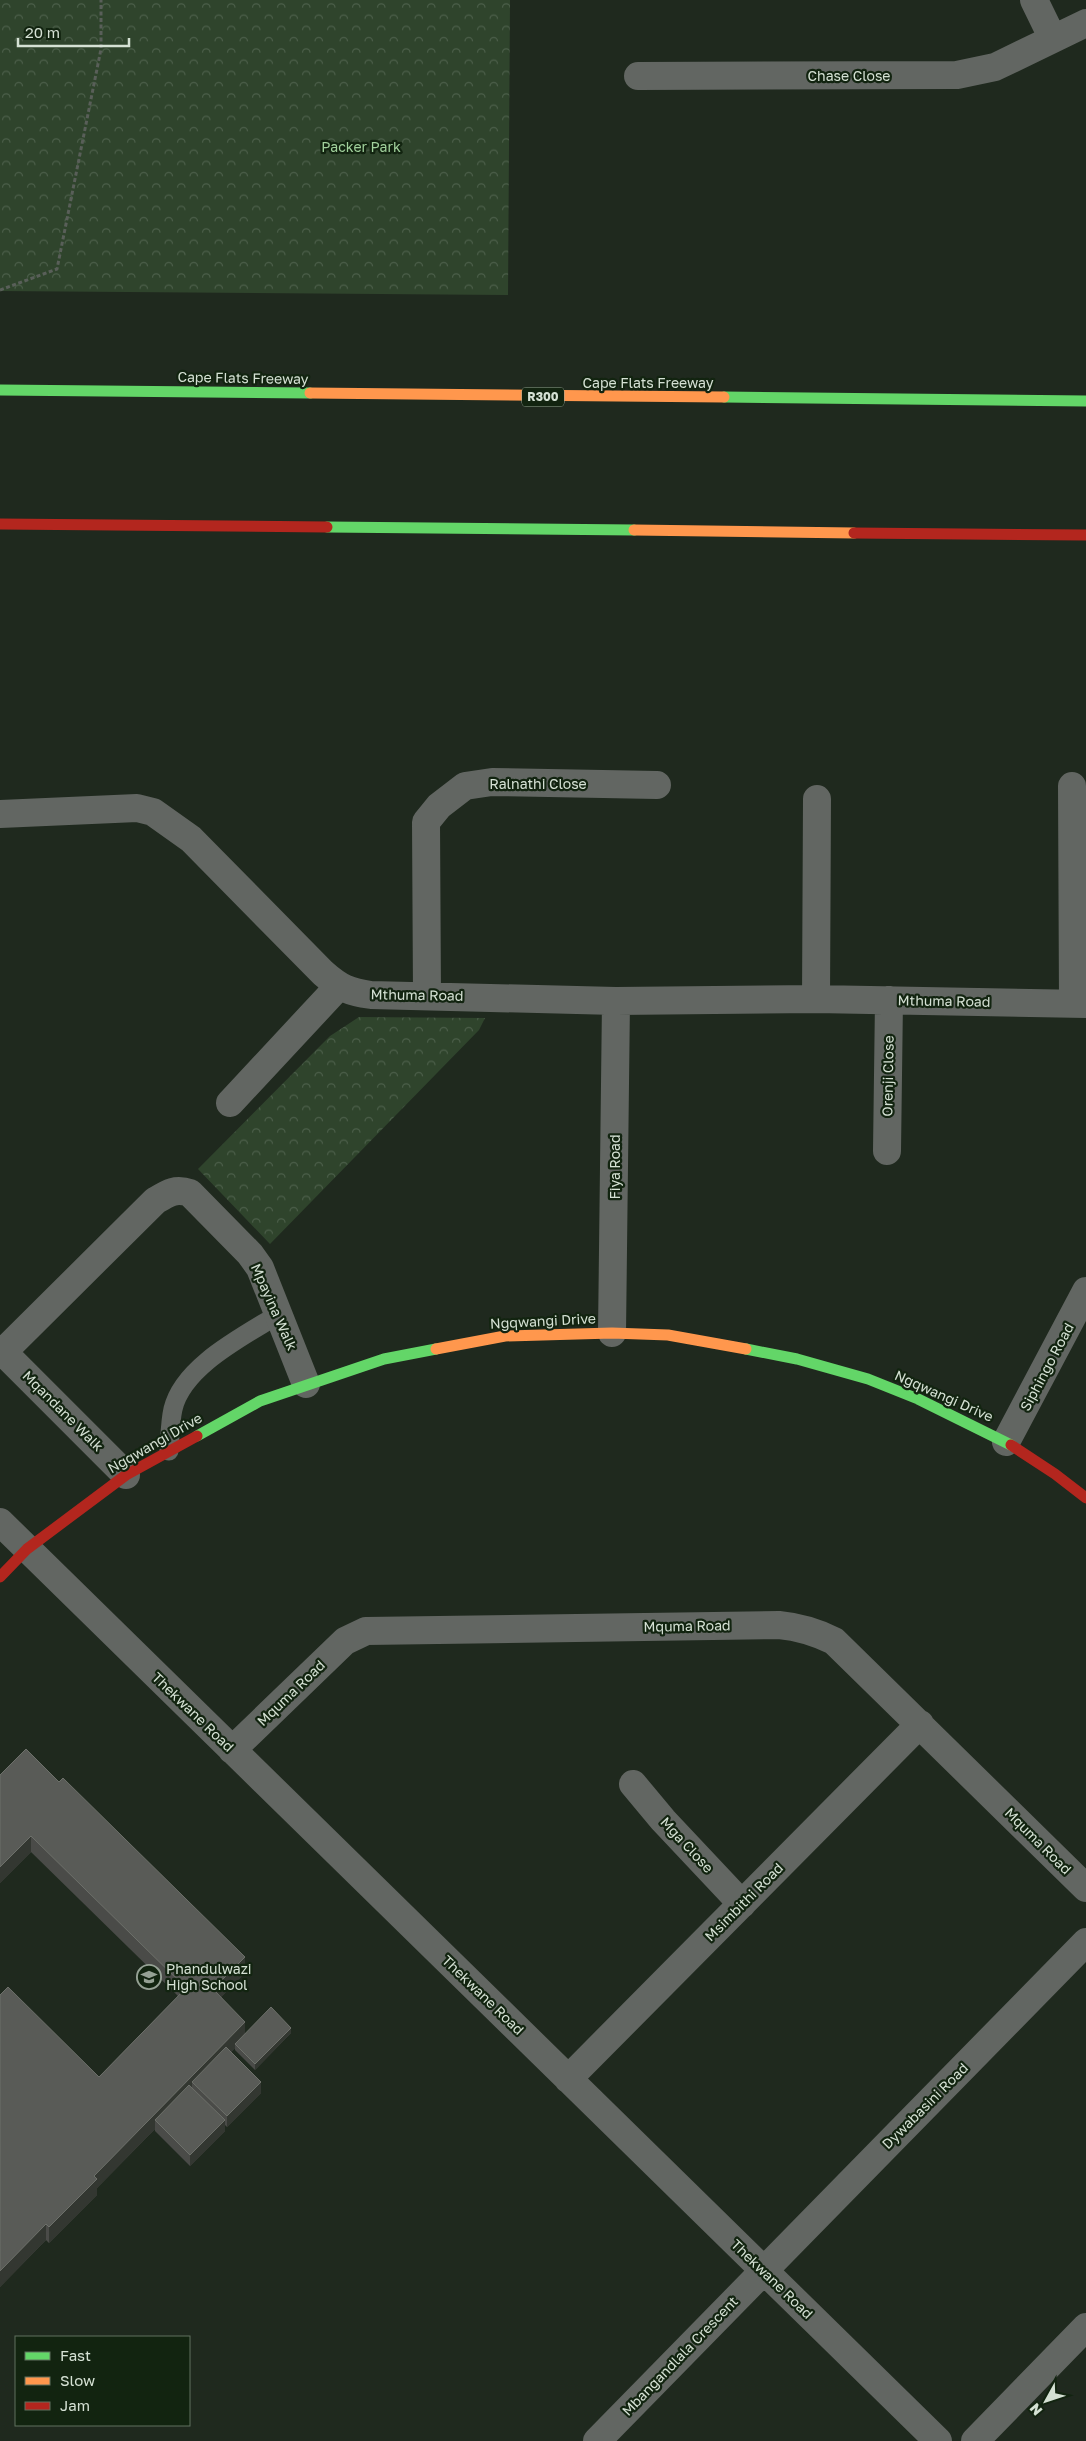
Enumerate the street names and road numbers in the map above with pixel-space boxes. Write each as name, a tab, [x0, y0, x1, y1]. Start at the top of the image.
street label: Chase Close	[808, 67, 890, 84]
street label: Cape Flats Freeway	[177, 368, 309, 387]
street label: Cape Flats Freeway	[582, 374, 714, 391]
road number: R300	[522, 388, 564, 407]
street label: Ralnathi Close	[489, 775, 587, 792]
street label: Mthuma Road	[370, 985, 464, 1004]
street label: Mthuma Road	[897, 991, 991, 1010]
street label: Orenji Close	[878, 1035, 897, 1117]
street label: Fiya Road	[606, 1134, 623, 1200]
street label: Mpayina Walk	[248, 1261, 301, 1353]
street label: Ngqwangi Drive	[490, 1309, 596, 1332]
street label: Siphingo Road	[1016, 1320, 1077, 1414]
street label: Ngqwangi Drive	[892, 1366, 996, 1425]
street label: Mqandane Walk	[19, 1367, 107, 1455]
street label: Ngqwangi Drive	[105, 1409, 205, 1476]
street label: Mquma Road	[643, 1616, 731, 1635]
street label: Mquma Road	[253, 1656, 328, 1729]
street label: Thekwane Road	[149, 1668, 238, 1755]
street label: Mquma Road	[1002, 1804, 1075, 1877]
street label: Mga Close	[657, 1813, 717, 1876]
street label: Msimbithi Road	[701, 1859, 786, 1944]
street label: Thekwane Road	[439, 1951, 528, 2038]
street label: Dywabasini Road	[878, 2059, 971, 2152]
street label: Thekwane Road	[728, 2235, 817, 2322]
street label: Mbangandlala Crescent	[618, 2292, 741, 2419]

